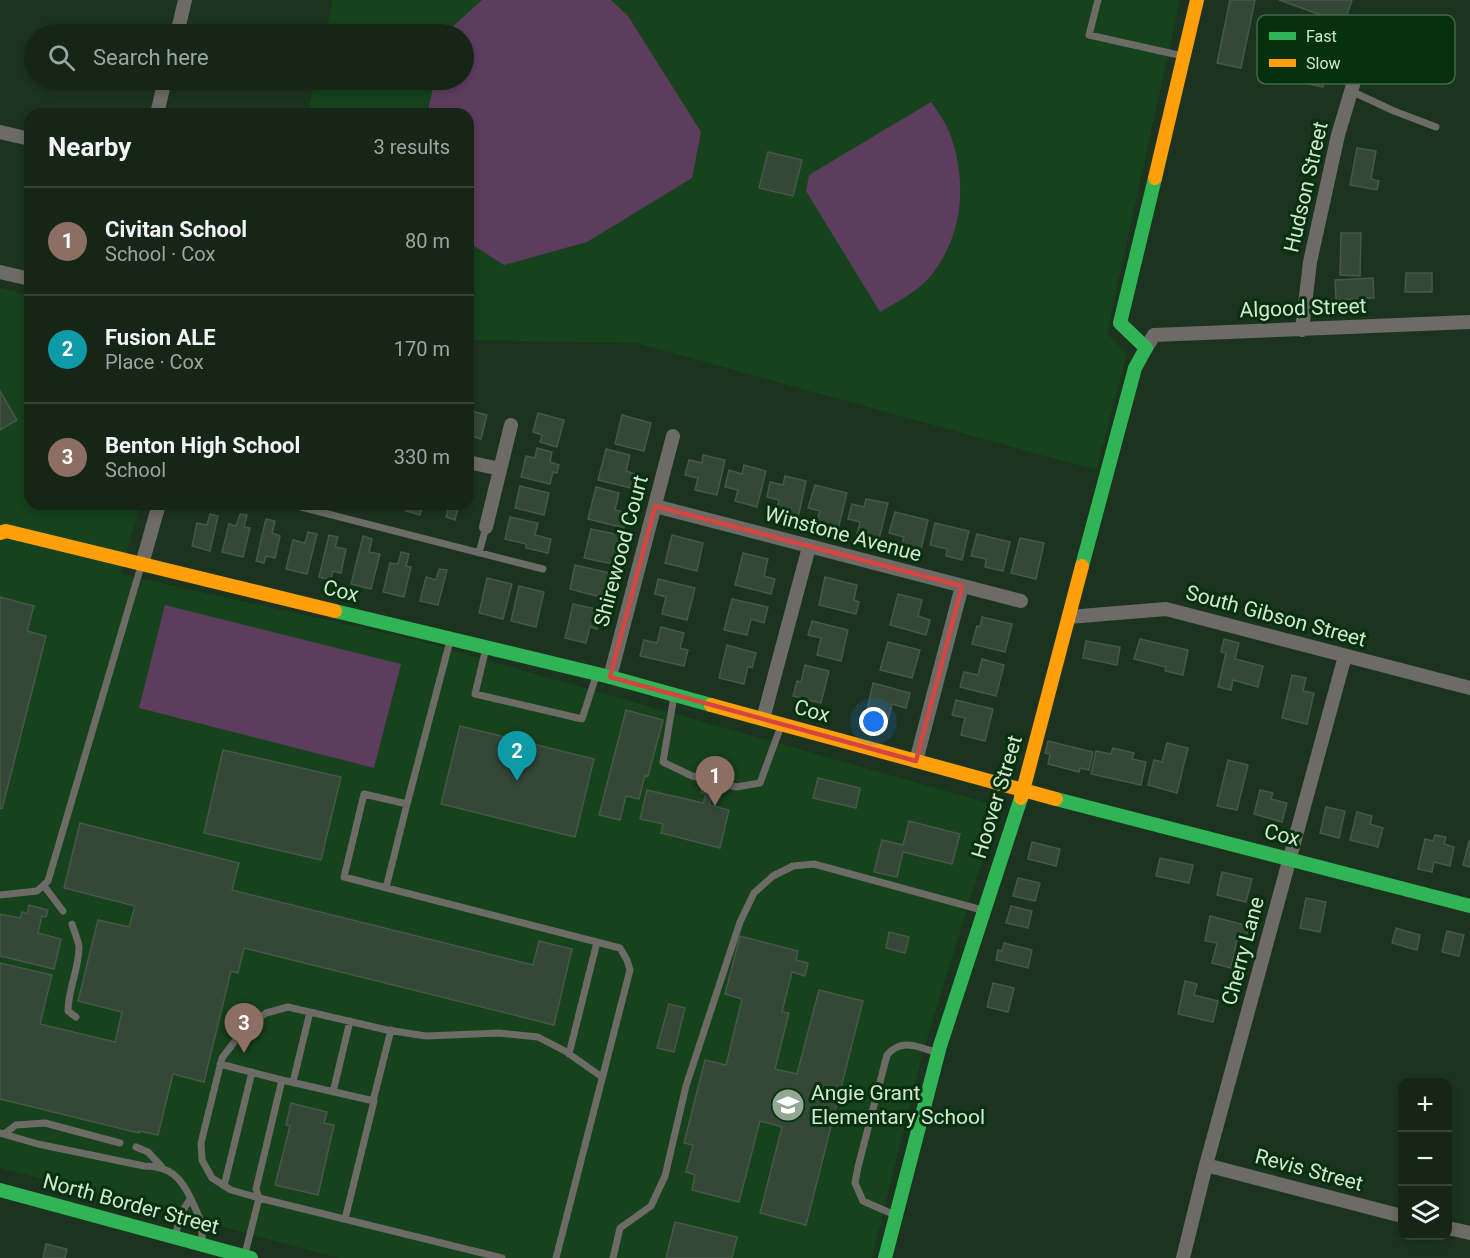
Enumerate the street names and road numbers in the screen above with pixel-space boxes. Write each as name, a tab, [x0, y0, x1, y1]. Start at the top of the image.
street label: Hudson Street	[1279, 119, 1333, 255]
street label: Algood Street	[1239, 294, 1367, 322]
street label: Shirewood Court	[589, 473, 653, 629]
street label: Winstone Avenue	[762, 502, 924, 566]
street label: Cox	[321, 575, 361, 607]
street label: South Gibson Street	[1183, 580, 1369, 652]
street label: Cox	[792, 695, 832, 727]
street label: Hoover Street	[967, 732, 1027, 862]
street label: Cox	[1262, 819, 1302, 851]
street label: Cherry Lane	[1217, 894, 1269, 1008]
street label: Revis Street	[1252, 1144, 1366, 1196]
street label: North Border Street	[41, 1169, 222, 1239]

